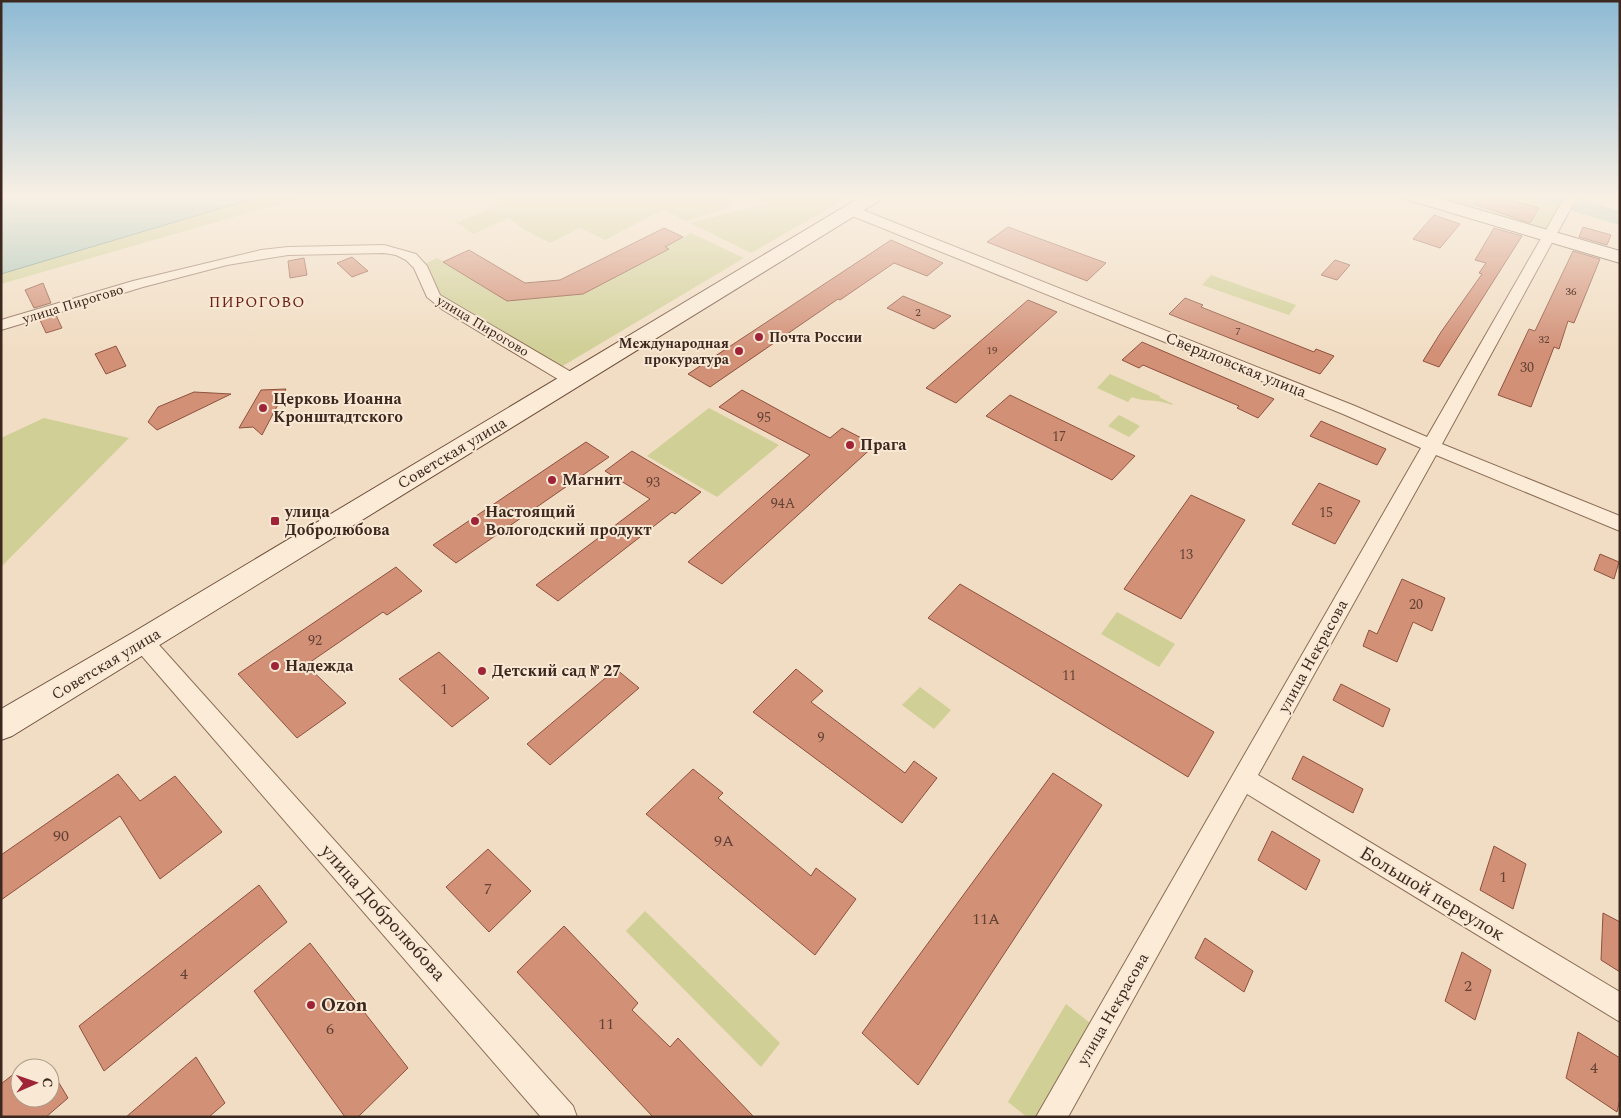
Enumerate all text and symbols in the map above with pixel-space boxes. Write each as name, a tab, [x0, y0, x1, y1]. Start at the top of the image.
street label: улица Пирогово	[19, 279, 126, 330]
house number: 36	[1566, 283, 1577, 300]
street label: улица Пирогово	[432, 290, 533, 362]
district label: ПИРОГОВО	[209, 291, 305, 314]
house number: 2	[915, 304, 921, 321]
house number: 7	[1235, 323, 1241, 340]
street label: Свердловская улица	[1162, 326, 1310, 404]
place label: Почта России	[769, 327, 862, 348]
marker: Почта России	[753, 331, 765, 343]
house number: 32	[1539, 331, 1550, 348]
place label: Международная прокуратура	[618, 333, 730, 370]
house number: 19	[987, 342, 998, 359]
marker: Международная прокуратура	[733, 345, 745, 357]
house number: 30	[1520, 357, 1534, 378]
place label: Церковь Иоанна Кронштадтского	[273, 387, 403, 429]
marker: Церковь Иоанна Кронштадтского	[257, 402, 269, 414]
house number: 95	[757, 407, 771, 428]
street label: Советская улица	[393, 411, 511, 495]
house number: 17	[1052, 426, 1066, 447]
place label: Прага	[860, 433, 907, 457]
marker: Прага	[844, 439, 856, 451]
place label: Магнит	[562, 468, 622, 492]
house number: 93	[646, 472, 660, 493]
marker: Магнит	[546, 474, 558, 486]
house number: 94А	[771, 493, 796, 514]
place label: улица Добролюбова	[284, 500, 391, 542]
place label: Настоящий Вологодский продукт	[485, 500, 652, 542]
house number: 15	[1319, 502, 1333, 523]
marker: улица Добролюбова	[269, 515, 281, 527]
marker: Настоящий Вологодский продукт	[469, 515, 481, 527]
house number: 13	[1179, 544, 1193, 565]
house number: 20	[1409, 594, 1423, 615]
street label: улица Некрасова	[1271, 595, 1354, 718]
street label: Советская улица	[47, 622, 165, 706]
house number: 92	[308, 630, 322, 651]
place label: Надежда	[285, 654, 354, 678]
place label: Детский сад № 27	[492, 659, 621, 683]
marker: Надежда	[269, 660, 281, 672]
marker: Детский сад № 27	[476, 665, 488, 677]
house number: 11	[1062, 665, 1076, 686]
house number: 1	[441, 679, 448, 700]
house number: 9	[818, 727, 825, 748]
house number: 90	[53, 824, 69, 848]
house number: 9А	[714, 829, 734, 853]
street label: улица Добролюбова	[313, 837, 453, 989]
street label: Большой переулок	[1354, 839, 1510, 949]
house number: 1	[1499, 865, 1507, 889]
house number: 7	[484, 877, 492, 901]
house number: 11А	[972, 907, 1000, 931]
street label: улица Некрасова	[1071, 948, 1155, 1071]
house number: 4	[180, 962, 188, 986]
house number: 2	[1464, 974, 1472, 998]
place label: Ozon	[321, 991, 368, 1020]
marker: Ozon	[305, 999, 317, 1011]
house number: 11	[598, 1012, 614, 1036]
house number: 6	[326, 1017, 334, 1041]
house number: 4	[1590, 1056, 1598, 1080]
north arrow	[10, 1058, 60, 1108]
text: С	[37, 1077, 58, 1088]

